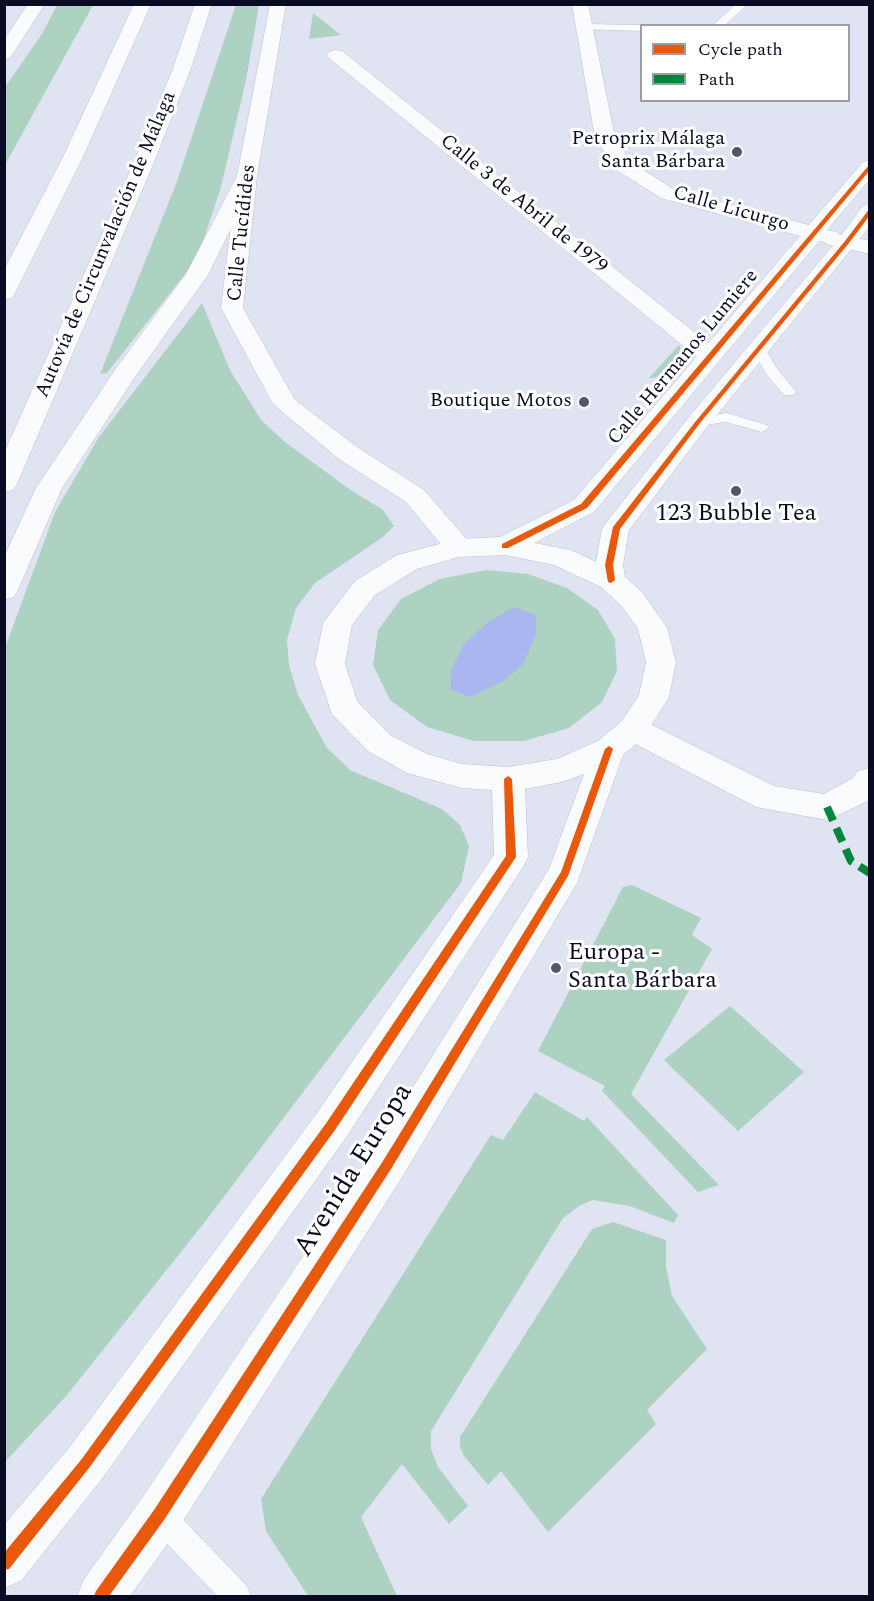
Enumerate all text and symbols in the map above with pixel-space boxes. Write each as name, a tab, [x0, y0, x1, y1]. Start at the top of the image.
legend	[640, 24, 850, 102]
text: Cycle path	[698, 36, 783, 63]
text: Path	[698, 66, 735, 93]
street label: Autovía de Circunvalación de Málaga	[31, 88, 183, 402]
place label: Petroprix Málaga Santa Bárbara	[572, 128, 725, 175]
street label: Calle 3 de Abril de 1979	[435, 130, 611, 280]
marker: Petroprix Málaga Santa Bárbara	[730, 145, 744, 159]
street label: Calle Tucídides	[224, 163, 262, 303]
street label: Calle Licurgo	[670, 182, 792, 238]
street label: Calle Hermanos Lumiere	[603, 265, 765, 451]
place label: Boutique Motos	[430, 390, 572, 414]
marker: Boutique Motos	[577, 395, 591, 409]
marker: 123 Bubble Tea	[729, 484, 743, 498]
place label: 123 Bubble Tea	[655, 501, 817, 529]
place label: Europa - Santa Bárbara	[568, 940, 717, 996]
marker: Europa - Santa Bárbara	[549, 961, 563, 975]
street label: Avenida Europa	[288, 1078, 422, 1264]

